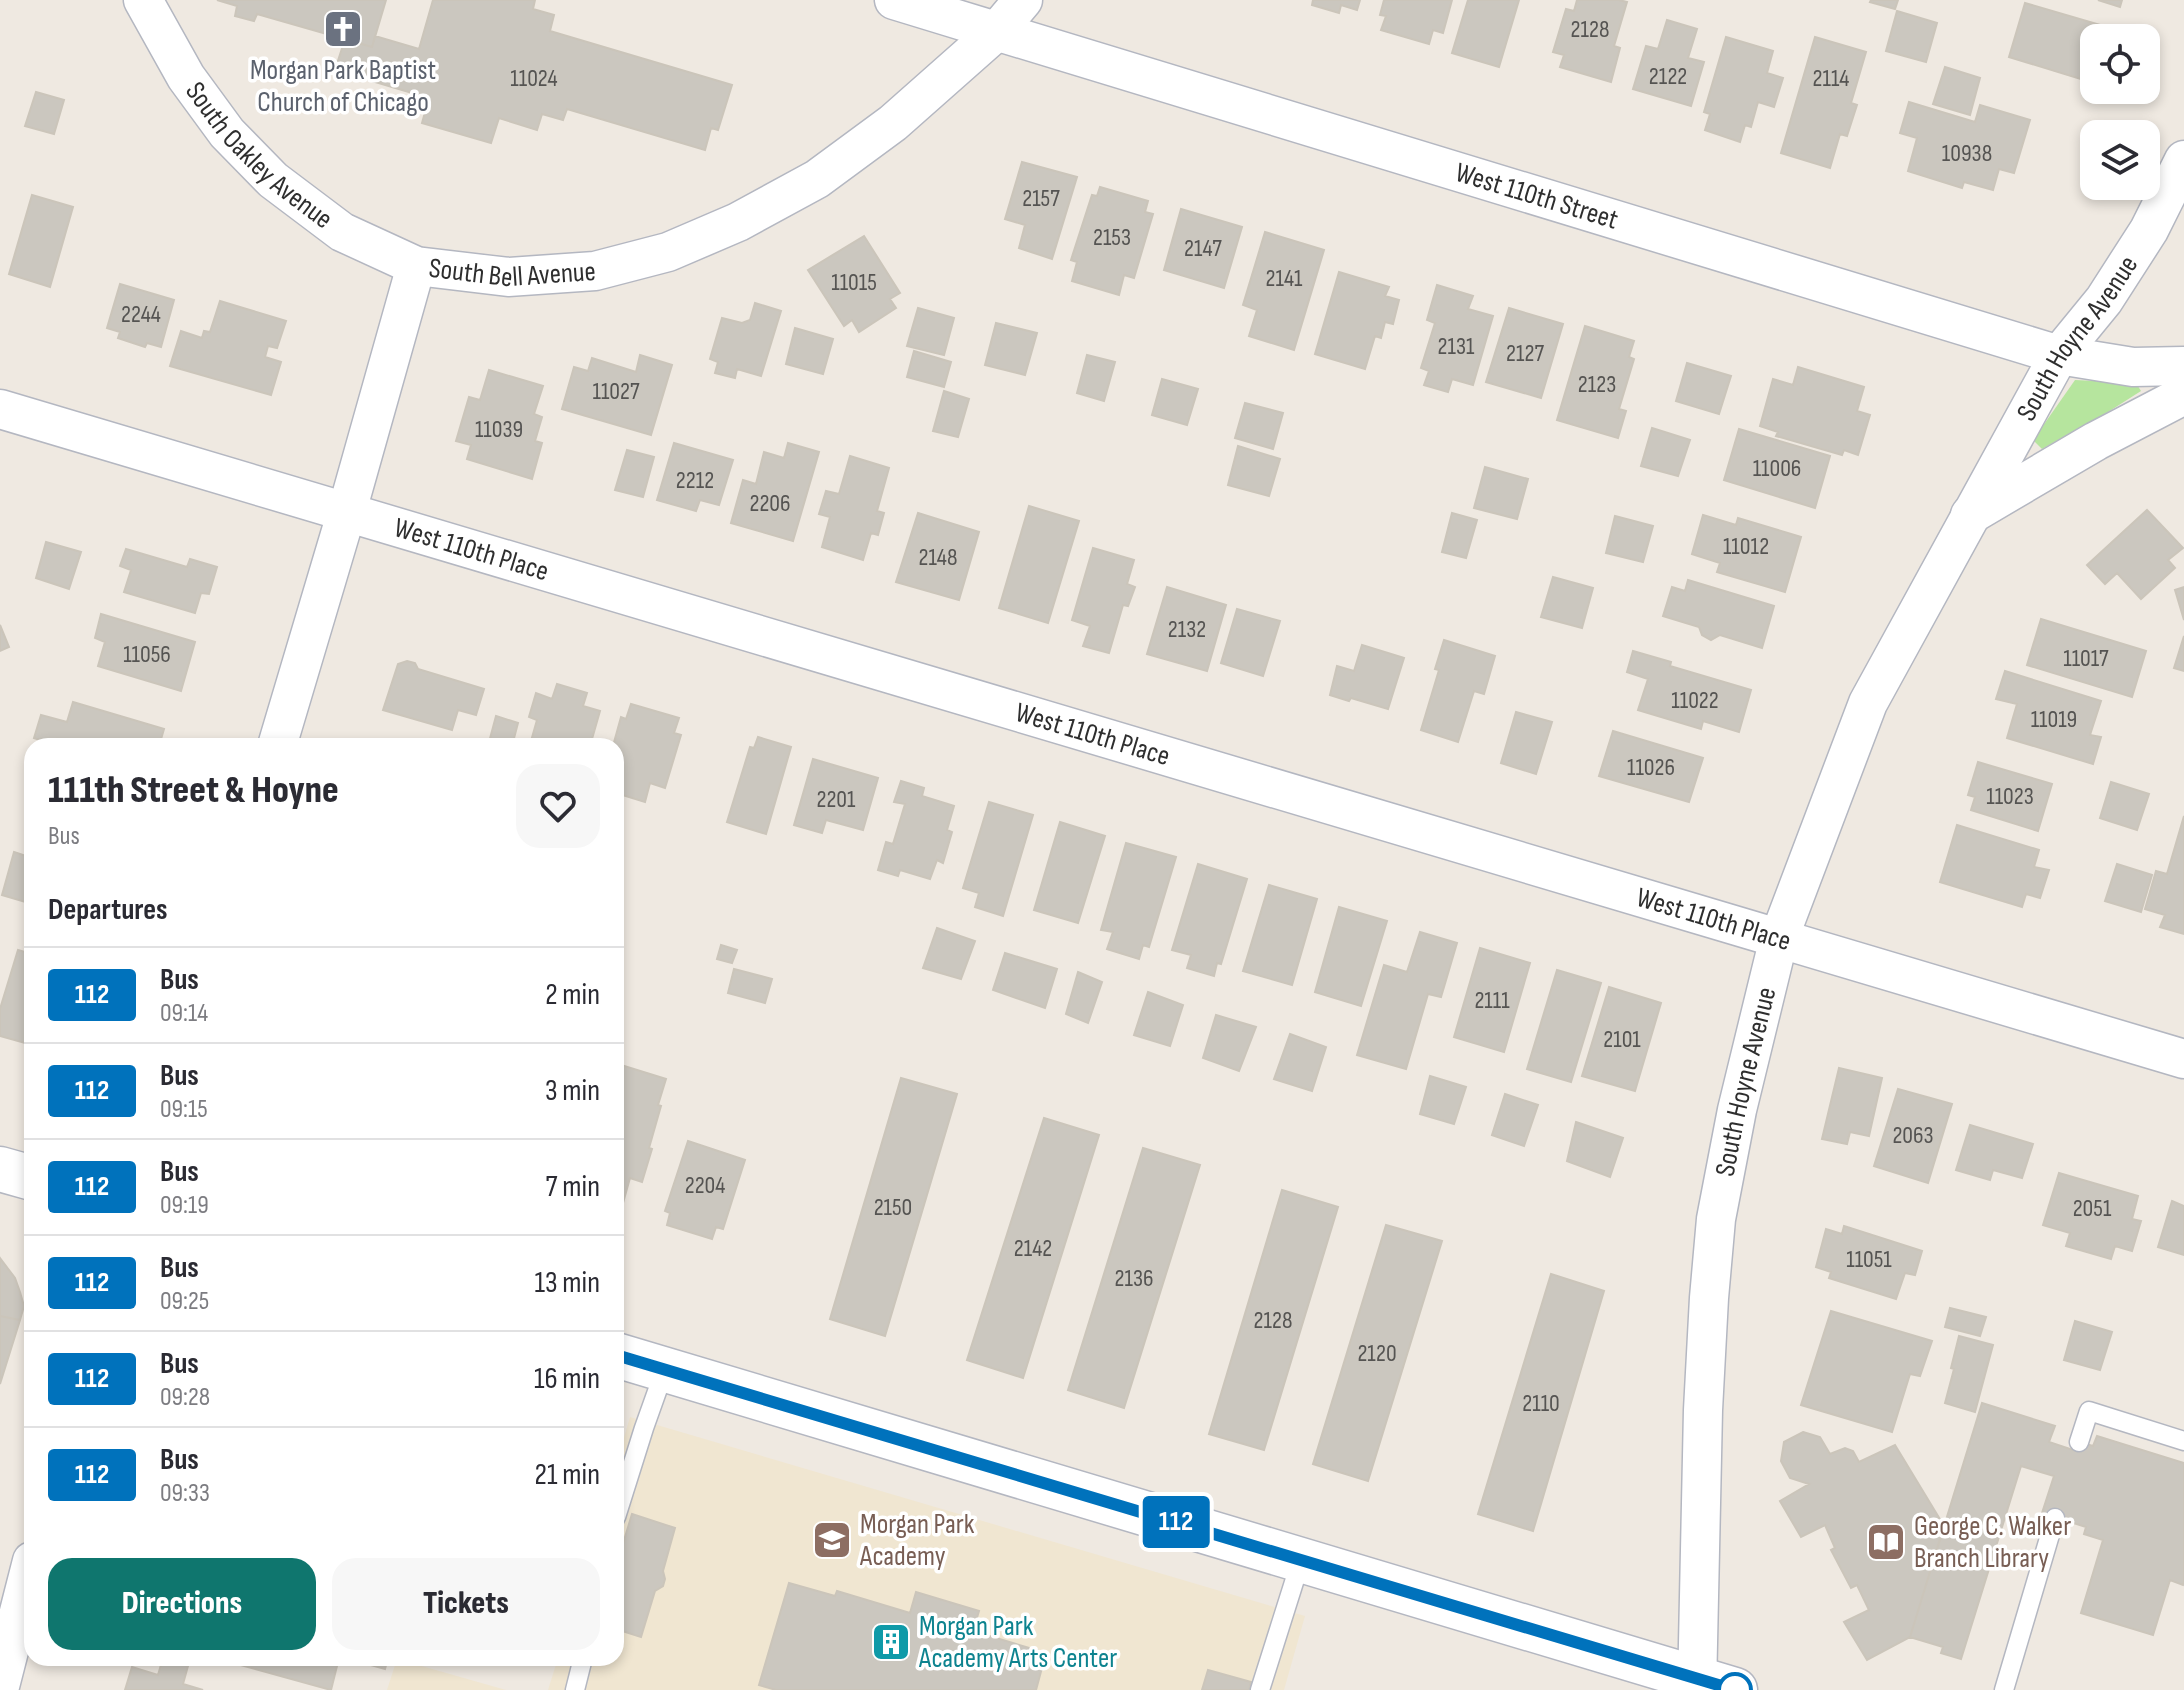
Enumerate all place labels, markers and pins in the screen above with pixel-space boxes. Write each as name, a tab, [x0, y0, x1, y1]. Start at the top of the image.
church icon: Morgan Park Baptist Church of Chicago	[322, 8, 364, 50]
place label: Morgan Park Baptist Church of Chicago	[250, 54, 436, 119]
place label: Morgan Park Academy	[859, 1508, 975, 1573]
place label: George C. Walker Branch Library	[1914, 1510, 2071, 1575]
school or university icon: Morgan Park Academy	[811, 1519, 853, 1561]
library icon: George C. Walker Branch Library	[1865, 1521, 1907, 1563]
place label: Morgan Park Academy Arts Center	[918, 1610, 1117, 1675]
building icon: Morgan Park Academy Arts Center	[870, 1621, 912, 1663]
unlabelled marker	[1718, 1673, 1752, 1690]

